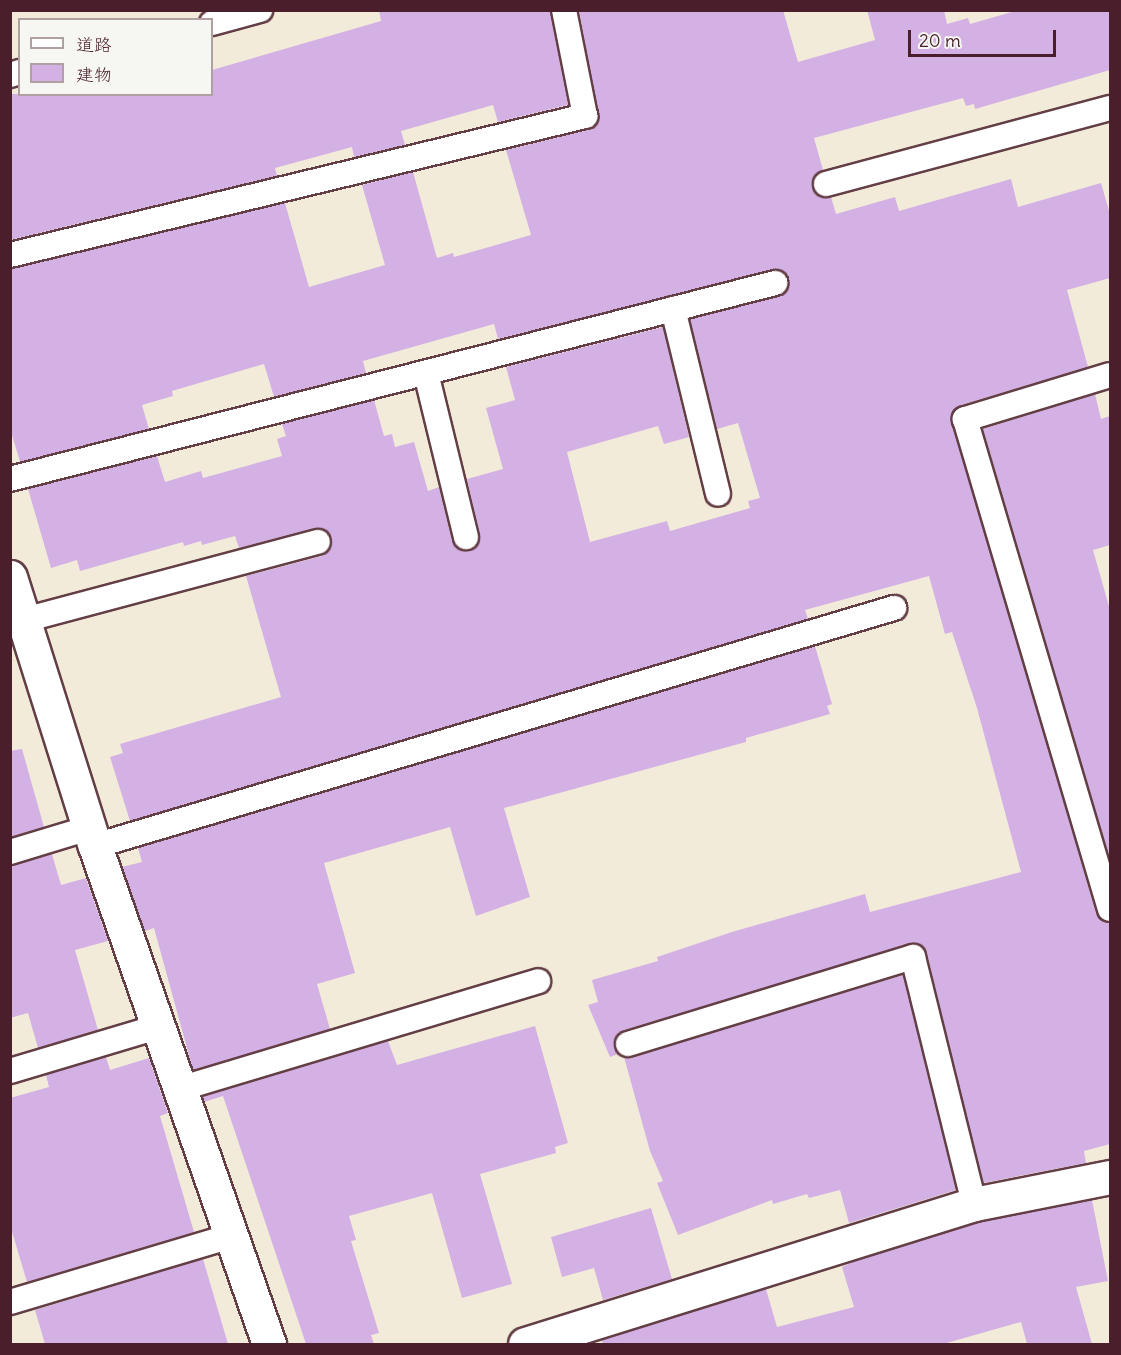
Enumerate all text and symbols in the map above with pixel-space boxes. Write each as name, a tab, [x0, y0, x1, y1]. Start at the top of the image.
legend	[18, 18, 213, 96]
scale bar	[911, 18, 1060, 56]
text: 20 m	[919, 29, 961, 52]
text: 道路	[76, 33, 112, 56]
text: 建物	[76, 63, 112, 86]

